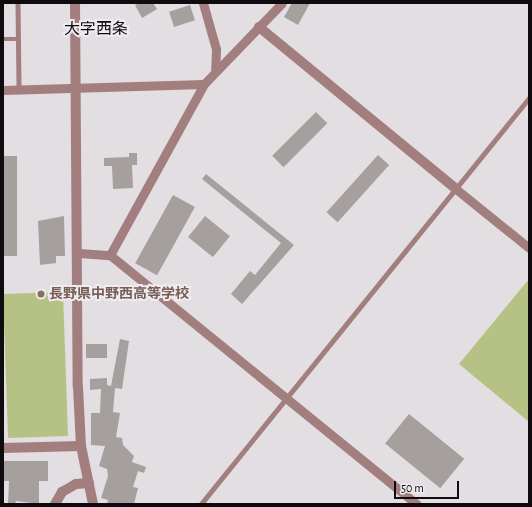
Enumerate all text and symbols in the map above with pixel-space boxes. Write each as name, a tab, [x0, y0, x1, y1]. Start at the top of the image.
district label: 大字西条	[64, 19, 128, 39]
place label: 長野県中野西高等学校	[49, 286, 189, 302]
marker: 長野県中野西高等学校	[36, 289, 46, 299]
scale bar	[396, 473, 461, 499]
text: 50 m	[401, 482, 424, 494]

